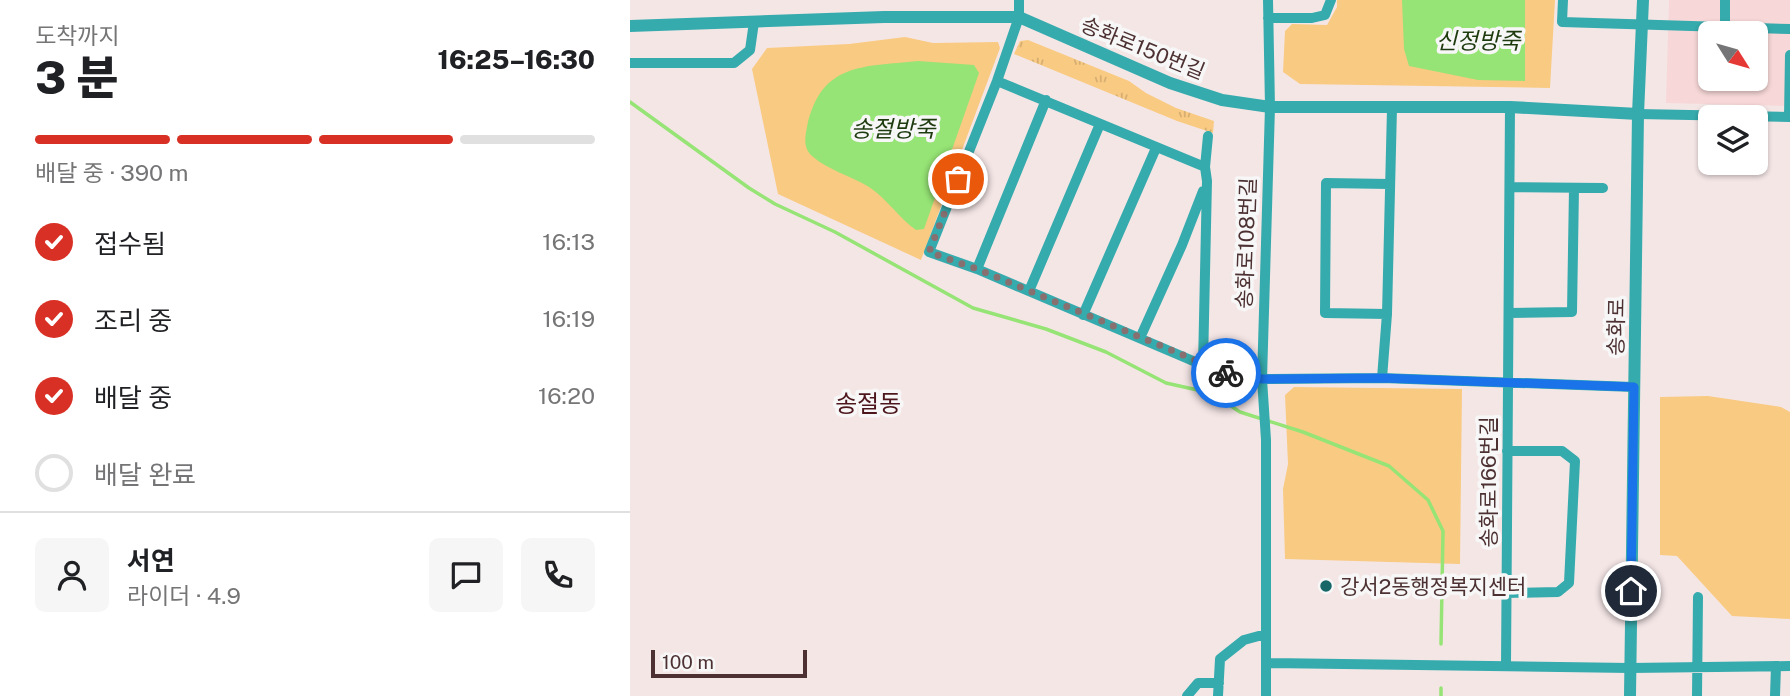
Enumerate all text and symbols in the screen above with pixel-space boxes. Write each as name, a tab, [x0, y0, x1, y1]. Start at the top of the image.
street label: 송화로150번길	[1077, 12, 1209, 84]
north arrow	[1698, 21, 1768, 91]
map controls	[1698, 21, 1768, 175]
text: 도착까지	[35, 22, 120, 49]
water label: 신정방죽	[1436, 27, 1522, 54]
text: 16:25–16:30	[438, 44, 595, 75]
text: 3 분	[35, 50, 119, 104]
button: layers	[1698, 105, 1768, 175]
water label: 송절방죽	[851, 115, 937, 142]
pin	[928, 149, 988, 209]
text: 배달 중 · 390 m	[35, 159, 189, 186]
icon: bag	[939, 160, 977, 198]
street label: 송화로108번길	[1231, 177, 1261, 309]
icon: check	[35, 223, 73, 261]
text: 접수됨	[94, 228, 166, 259]
text: 16:13	[542, 228, 595, 255]
street label: 송화로	[1603, 298, 1629, 356]
icon: check	[35, 300, 73, 338]
text: 조리 중	[94, 305, 172, 336]
text: 16:19	[542, 305, 595, 332]
courier	[1191, 338, 1261, 408]
icon: bike	[1207, 354, 1245, 392]
icon: check	[35, 377, 73, 415]
text: 배달 중	[94, 382, 172, 413]
text: 16:20	[538, 382, 595, 409]
district label: 송절동	[835, 389, 901, 417]
street label: 송화로166번길	[1476, 416, 1501, 548]
text: 배달 완료	[94, 459, 196, 490]
button: person	[35, 538, 109, 612]
button: chat	[429, 538, 503, 612]
button: phone	[521, 538, 595, 612]
text: 서연	[127, 545, 175, 576]
pin	[1601, 561, 1661, 621]
icon: home	[1612, 572, 1650, 610]
place label: 강서2동행정복지센터	[1340, 574, 1526, 599]
marker: 강서2동행정복지센터	[1318, 578, 1334, 594]
text: 라이더 · 4.9	[127, 582, 241, 609]
scale bar	[651, 647, 807, 679]
text: 100 m	[662, 651, 714, 673]

